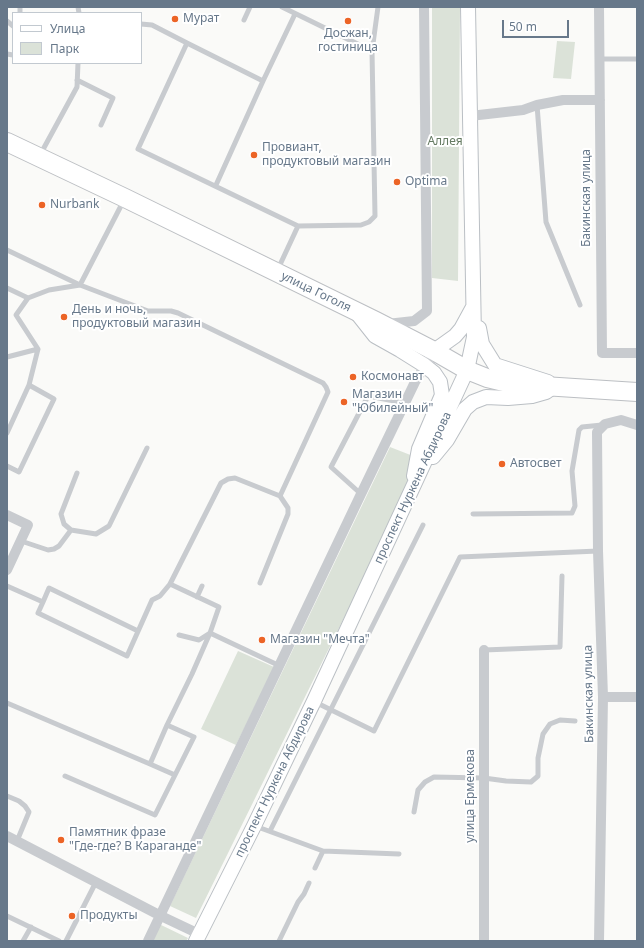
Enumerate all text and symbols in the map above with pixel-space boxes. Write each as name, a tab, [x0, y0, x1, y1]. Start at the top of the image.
legend	[12, 12, 142, 64]
place label: Мурат	[183, 12, 219, 26]
scale bar	[504, 12, 571, 38]
marker: Мурат	[170, 14, 180, 24]
marker: Досжан, гостиница	[343, 16, 353, 26]
text: 50 m	[509, 18, 537, 35]
text: Улица	[50, 20, 85, 37]
place label: Досжан, гостиница	[318, 27, 378, 55]
text: Парк	[50, 40, 79, 57]
park label: Аллея	[427, 135, 463, 149]
place label: Провиант, продуктовый магазин	[262, 141, 391, 169]
street label: Бакинская улица	[580, 149, 594, 247]
marker: Провиант, продуктовый магазин	[249, 150, 259, 160]
place label: Optima	[405, 175, 447, 189]
marker: Optima	[392, 177, 402, 187]
place label: Nurbank	[50, 198, 99, 212]
marker: Nurbank	[37, 200, 47, 210]
street label: улица Гоголя	[279, 269, 353, 315]
place label: День и ночь, продуктовый магазин	[72, 303, 201, 331]
marker: День и ночь, продуктовый магазин	[59, 312, 69, 322]
place label: Космонавт	[361, 370, 424, 384]
marker: Космонавт	[348, 372, 358, 382]
place label: Магазин "Юбилейный"	[352, 388, 433, 416]
marker: Магазин "Юбилейный"	[339, 397, 349, 407]
street label: проспект Нуркена Абдирова	[371, 410, 455, 566]
place label: Автосвет	[510, 457, 562, 471]
marker: Автосвет	[497, 459, 507, 469]
place label: Магазин "Мечта"	[270, 633, 370, 647]
marker: Магазин "Мечта"	[257, 635, 267, 645]
street label: Бакинская улица	[581, 645, 597, 743]
street label: проспект Нуркена Абдирова	[232, 704, 318, 860]
street label: улица Ермекова	[464, 749, 478, 843]
place label: Памятник фразе "Где-где? В Караганде"	[69, 826, 201, 854]
marker: Памятник фразе "Где-где? В Караганде"	[56, 835, 66, 845]
place label: Продукты	[80, 909, 138, 923]
marker: Продукты	[67, 911, 77, 921]

